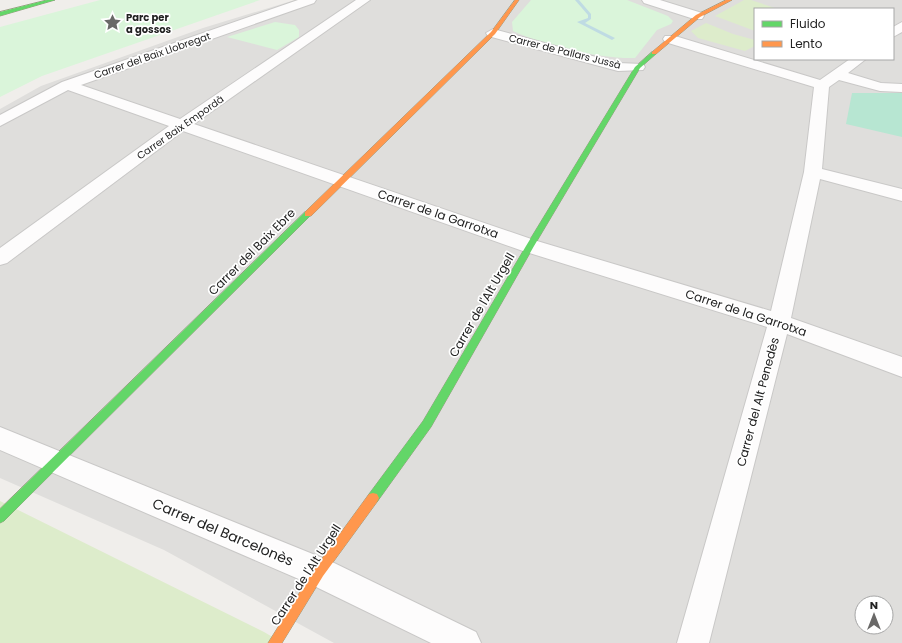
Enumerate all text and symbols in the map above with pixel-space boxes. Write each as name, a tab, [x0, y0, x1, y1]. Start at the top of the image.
legend	[754, 8, 894, 60]
place label: Parc per a gossos	[126, 10, 172, 37]
place icon: Parc per a gossos	[103, 13, 123, 33]
text: Fluido	[790, 15, 826, 32]
street label: Carrer del Baix Llobregat	[92, 28, 213, 83]
street label: Carrer de Pallars Jussà	[507, 30, 622, 73]
text: Lento	[790, 35, 823, 52]
street label: Carrer Baix Empordà	[134, 92, 227, 163]
street label: Carrer de la Garrotxa	[375, 185, 501, 242]
street label: Carrer del Baix Ebre	[204, 204, 299, 299]
street label: Carrer de l'Alt Urgell	[445, 249, 518, 360]
street label: Carrer de la Garrotxa	[683, 285, 809, 340]
street label: Carrer del Alt Penedès	[732, 335, 783, 468]
street label: Carrer del Barcelonès	[149, 493, 297, 571]
street label: Carrer de l'Alt Urgell	[266, 521, 345, 629]
north arrow	[854, 595, 894, 635]
text: N	[870, 597, 878, 613]

